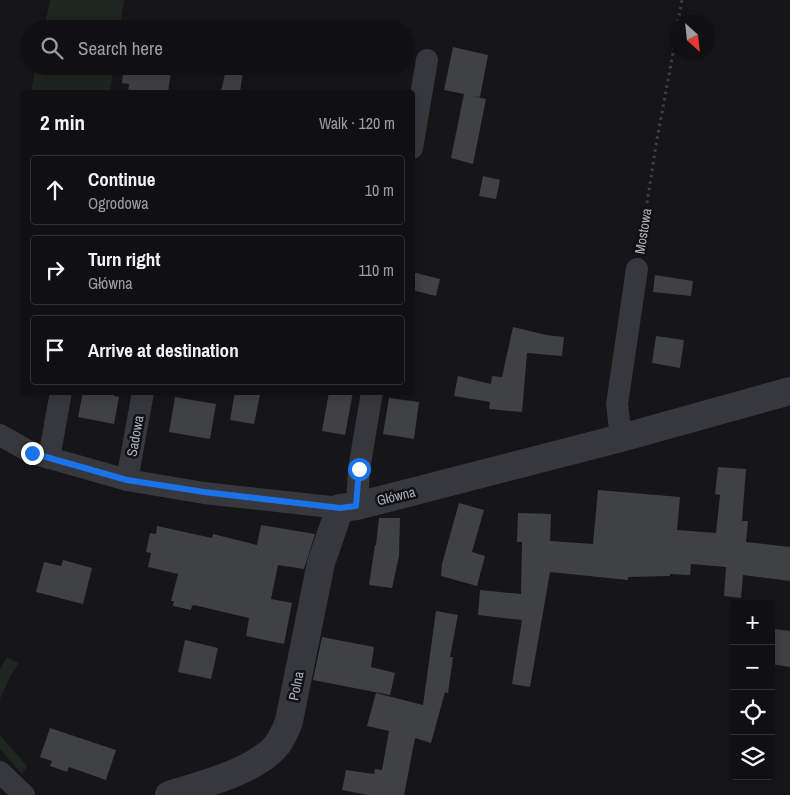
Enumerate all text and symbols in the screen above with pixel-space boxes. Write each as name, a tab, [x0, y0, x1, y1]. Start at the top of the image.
north arrow	[670, 15, 715, 60]
search box	[20, 20, 415, 75]
icon: search	[38, 34, 66, 62]
text: Search here	[78, 35, 163, 61]
text: 2 min	[40, 108, 85, 137]
text: Walk · 120 m	[319, 112, 395, 134]
text: Continue	[88, 166, 156, 192]
icon: ahead	[41, 176, 69, 204]
text: 10 m	[365, 179, 394, 201]
text: Ogrodowa	[88, 192, 149, 214]
street label: Mostowa	[631, 206, 656, 255]
text: Turn right	[88, 246, 160, 272]
icon: right	[41, 256, 69, 284]
text: 110 m	[358, 259, 394, 281]
text: Główna	[88, 272, 132, 294]
icon: arrive	[41, 336, 69, 364]
text: Arrive at destination	[88, 337, 239, 363]
street label: Sadowa	[123, 413, 148, 458]
route end	[21, 442, 44, 465]
route start	[348, 458, 371, 481]
street label: Główna	[375, 482, 418, 509]
map controls	[730, 600, 775, 780]
button: +	[730, 600, 775, 645]
button: −	[730, 645, 775, 690]
street label: Polna	[284, 669, 308, 702]
button: locate	[730, 690, 775, 735]
button: layers	[730, 735, 775, 780]

